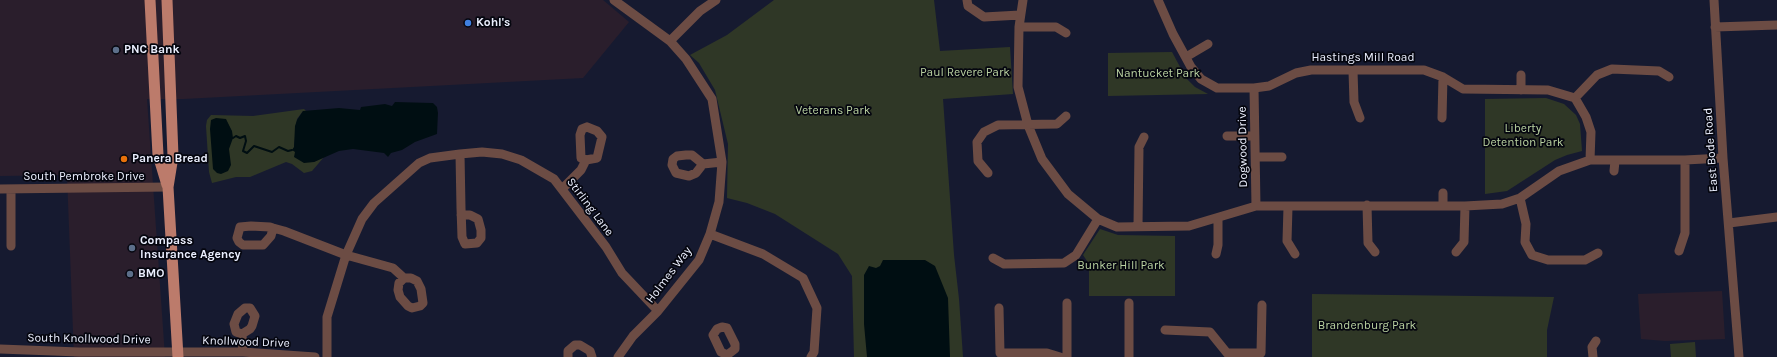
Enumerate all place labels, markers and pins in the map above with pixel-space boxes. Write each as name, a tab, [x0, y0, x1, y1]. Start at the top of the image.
place label: Kohl's	[476, 16, 510, 30]
marker: Kohl's	[463, 18, 473, 28]
place label: PNC Bank	[124, 43, 180, 57]
marker: PNC Bank	[111, 45, 121, 55]
place label: Panera Bread	[132, 152, 208, 166]
marker: Panera Bread	[119, 154, 129, 164]
place label: Compass Insurance Agency	[140, 234, 241, 262]
marker: Compass Insurance Agency	[127, 243, 137, 253]
place label: BMO	[138, 267, 164, 281]
marker: BMO	[125, 269, 135, 279]

